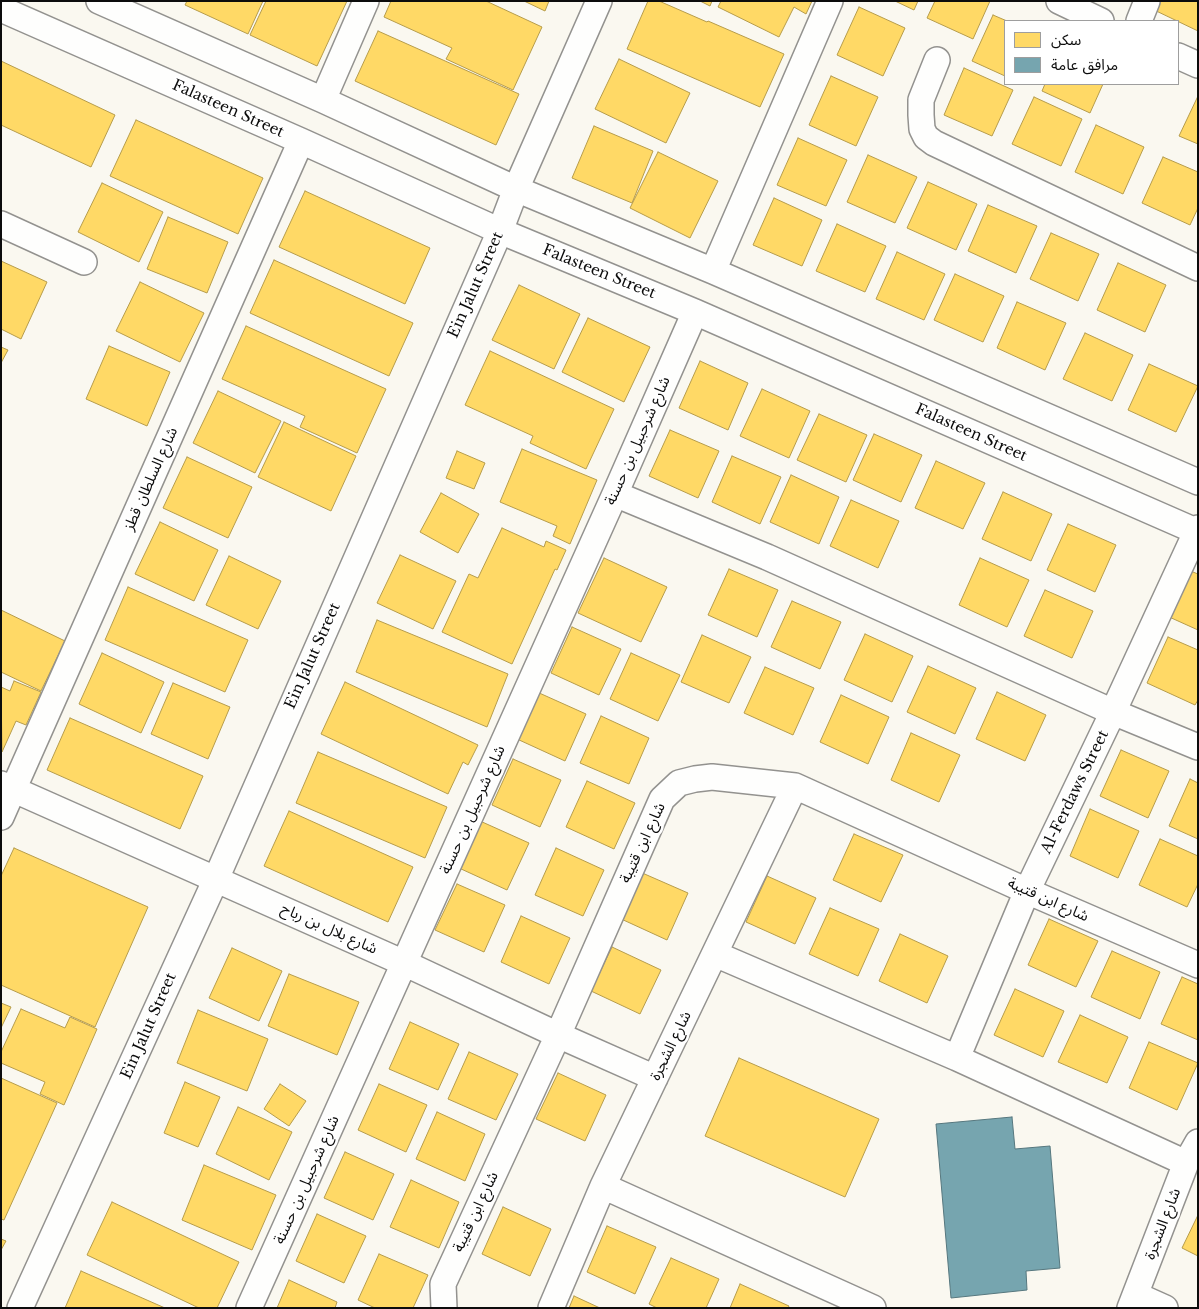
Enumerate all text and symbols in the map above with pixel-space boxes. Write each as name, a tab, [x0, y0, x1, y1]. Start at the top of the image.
legend	[1004, 20, 1179, 85]
text: سكن	[1051, 30, 1081, 49]
text: مرافق عامة	[1051, 55, 1118, 74]
street label: Falasteen Street	[169, 76, 287, 142]
street label: Ein Jalut Street	[445, 229, 507, 341]
street label: Falasteen Street	[540, 241, 658, 303]
street label: شارع شرحبيل بن حسنة	[602, 374, 674, 508]
street label: Falasteen Street	[912, 400, 1030, 466]
street label: شارع السلطان قطز	[120, 425, 182, 533]
street label: Ein Jalut Street	[282, 600, 344, 712]
street label: Al-Ferdaws Street	[1037, 727, 1113, 857]
street label: شارع شرحبيل بن حسنة	[437, 743, 509, 877]
street label: شارع ابن قتيبة	[617, 800, 669, 886]
street label: شارع ابن قتيبة	[1005, 874, 1091, 926]
street label: شارع بلال بن رباح	[278, 900, 380, 958]
street label: Ein Jalut Street	[118, 970, 180, 1082]
street label: شارع الشجرة	[647, 1008, 695, 1084]
street label: شارع شرحبيل بن حسنة	[271, 1113, 343, 1247]
street label: شارع ابن قتيبة	[450, 1169, 502, 1255]
street label: شارع الشجرة	[1141, 1186, 1185, 1262]

